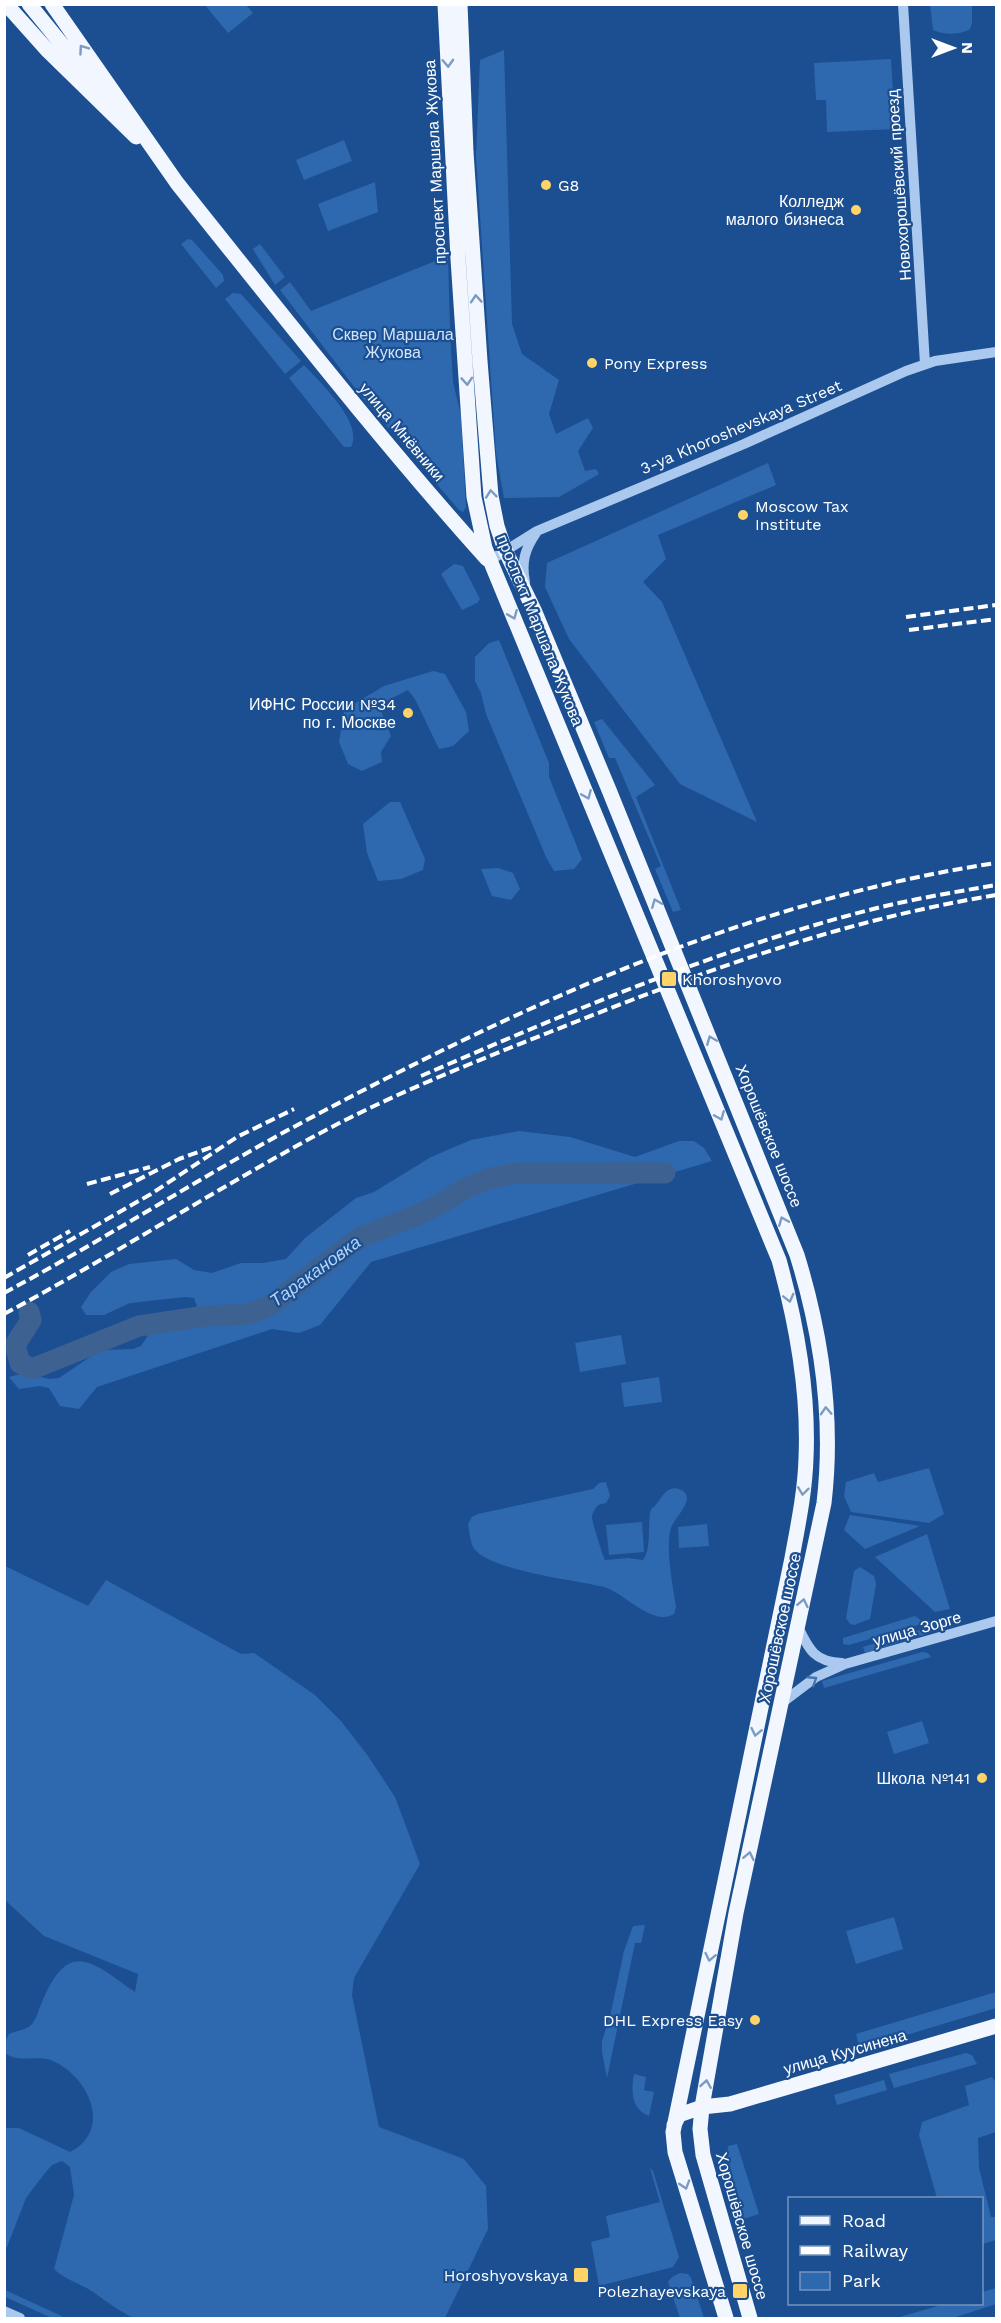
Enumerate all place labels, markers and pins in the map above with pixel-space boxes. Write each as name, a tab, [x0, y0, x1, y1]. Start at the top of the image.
place label: G8	[558, 176, 579, 195]
marker: G8	[539, 178, 553, 192]
place label: Колледж малого бизнеса	[726, 192, 844, 229]
marker: Колледж малого бизнеса	[849, 203, 863, 217]
place label: Pony Express	[604, 354, 707, 373]
marker: Pony Express	[585, 356, 599, 370]
place label: Moscow Tax Institute	[755, 497, 849, 534]
marker: Moscow Tax Institute	[736, 508, 750, 522]
place label: ИФНС России №34 по г. Москве	[249, 695, 396, 732]
marker: ИФНС России №34 по г. Москве	[401, 706, 415, 720]
marker: Khoroshyovo	[660, 970, 678, 988]
place label: Khoroshyovo	[682, 970, 782, 989]
place label: Школа №141	[876, 1769, 970, 1788]
marker: Школа №141	[975, 1771, 989, 1785]
place label: DHL Express Easy	[603, 2011, 744, 2030]
marker: DHL Express Easy	[748, 2013, 762, 2027]
place label: Horoshyovskaya	[444, 2266, 568, 2285]
marker: Horoshyovskaya	[572, 2266, 590, 2284]
place label: Polezhayevskaya	[597, 2282, 726, 2301]
marker: Polezhayevskaya	[731, 2282, 749, 2300]

